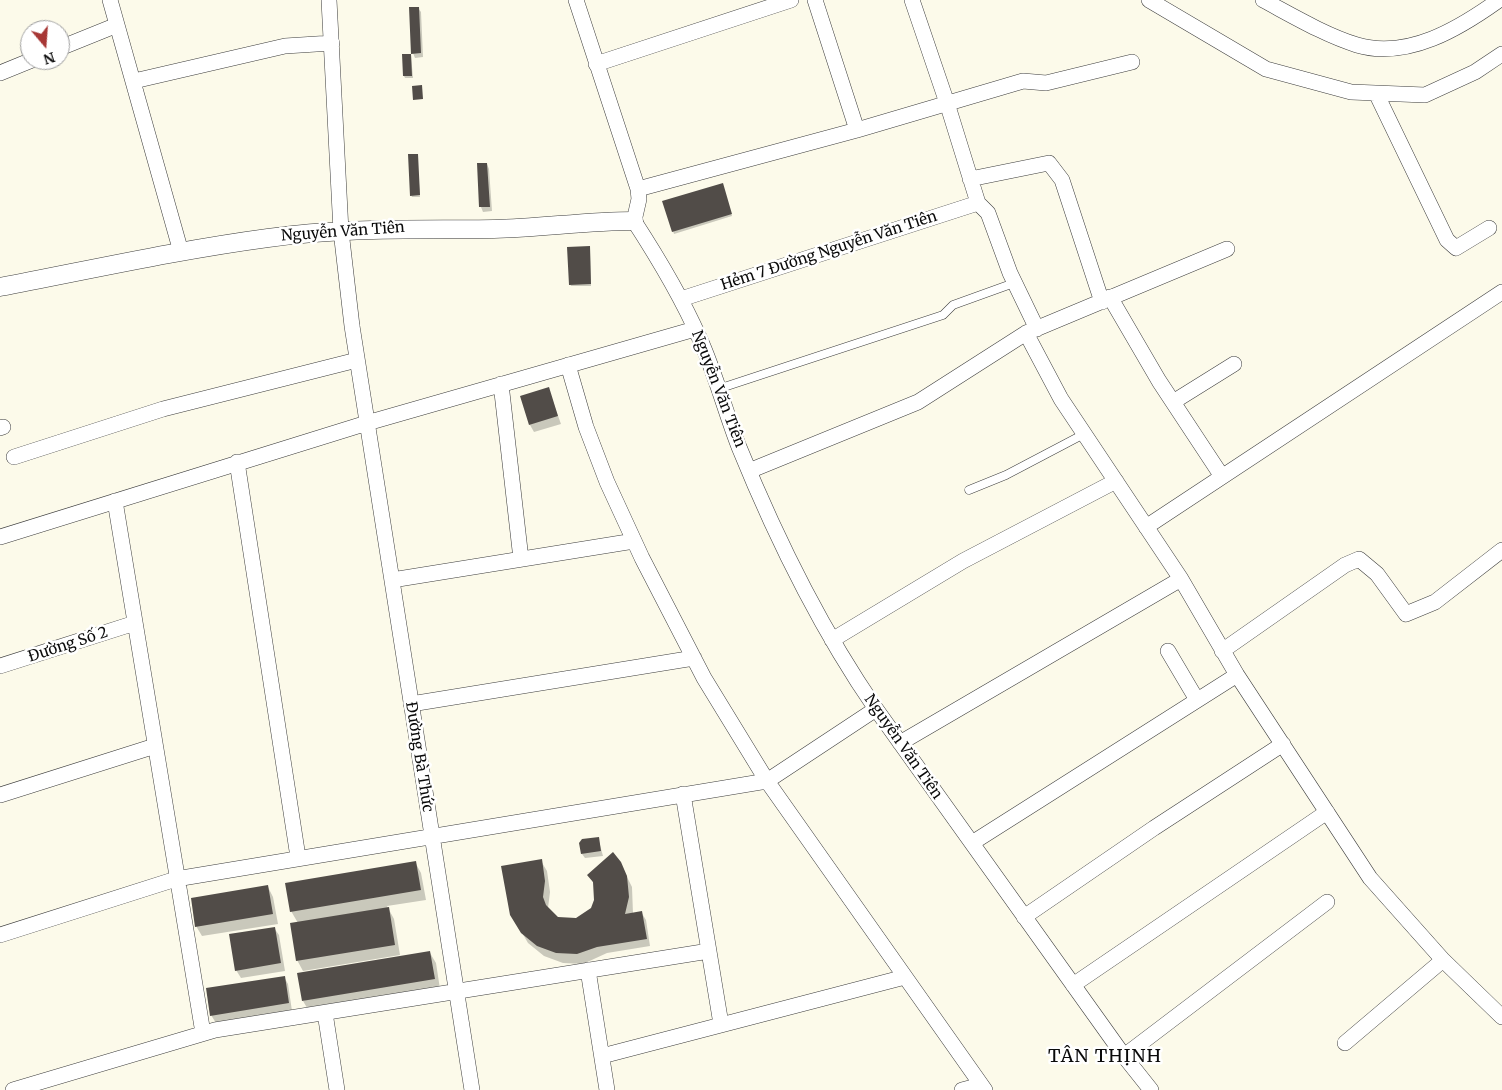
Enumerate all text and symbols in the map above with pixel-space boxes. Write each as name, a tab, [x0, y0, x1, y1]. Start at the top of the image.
north arrow	[20, 20, 70, 70]
text: N	[41, 48, 57, 69]
street label: Hẻm 7 Đường Nguyễn Văn Tiên	[719, 207, 939, 295]
street label: Nguyễn Văn Tiên	[281, 219, 405, 245]
street label: Nguyễn Văn Tiên	[687, 328, 749, 450]
street label: Đường Số 2	[26, 624, 110, 666]
street label: Nguyễn Văn Tiên	[860, 691, 946, 803]
street label: Đường Bà Thức	[401, 701, 437, 813]
district label: TÂN THỊNH	[1047, 1046, 1163, 1068]

